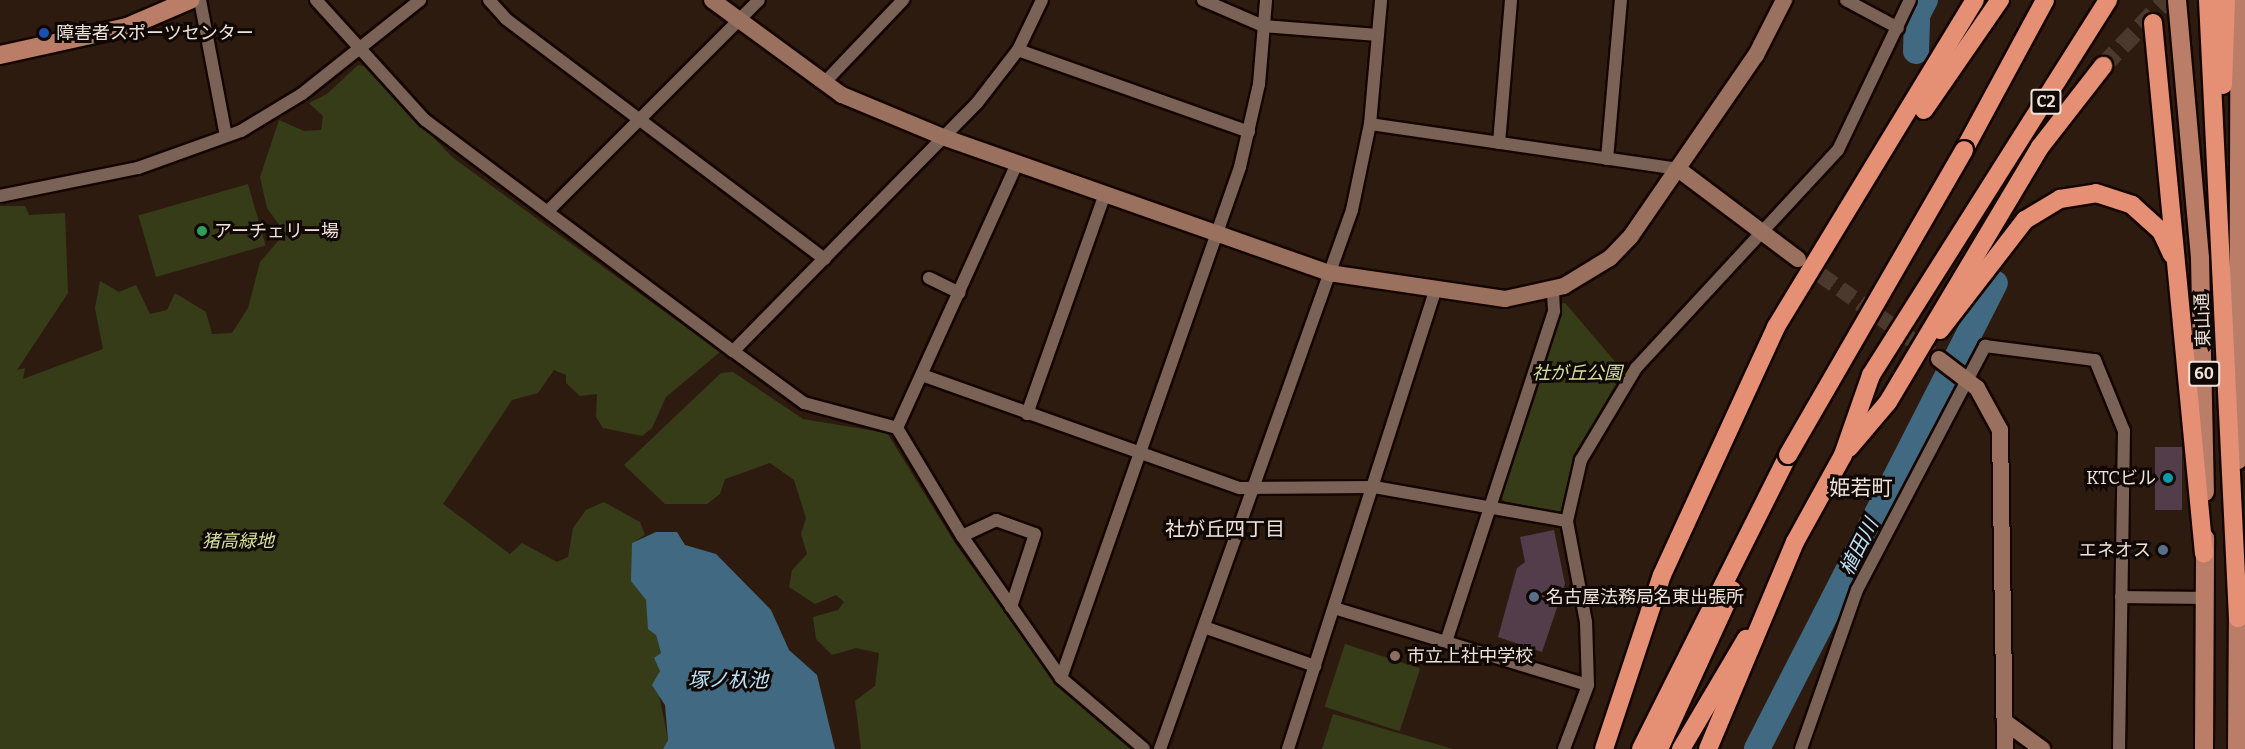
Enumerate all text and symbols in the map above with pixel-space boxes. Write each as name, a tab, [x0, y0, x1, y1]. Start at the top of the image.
place label: 障害者スポーツセンター	[56, 22, 254, 44]
marker: 障害者スポーツセンター	[37, 26, 51, 40]
road number: C2	[2030, 89, 2062, 115]
place label: アーチェリー場	[214, 220, 339, 242]
marker: アーチェリー場	[195, 224, 209, 238]
street label: 東山通	[2191, 293, 2215, 347]
road number: 60	[2188, 361, 2220, 387]
park label: 社が丘公園	[1532, 362, 1622, 384]
place label: KTCビル	[2086, 467, 2156, 489]
marker: KTCビル	[2161, 471, 2175, 485]
district label: 姫若町	[1830, 475, 1892, 501]
water label: 植田川	[1835, 515, 1883, 579]
district label: 社が丘四丁目	[1165, 517, 1285, 541]
park label: 猪高緑地	[202, 530, 274, 552]
place label: エネオス	[2079, 539, 2151, 561]
marker: エネオス	[2156, 543, 2170, 557]
place label: 名古屋法務局名東出張所	[1546, 586, 1744, 608]
marker: 名古屋法務局名東出張所	[1527, 590, 1541, 604]
place label: 市立上社中学校	[1407, 645, 1533, 667]
marker: 市立上社中学校	[1388, 649, 1402, 663]
water label: 塚ノ杁池	[688, 668, 768, 692]

